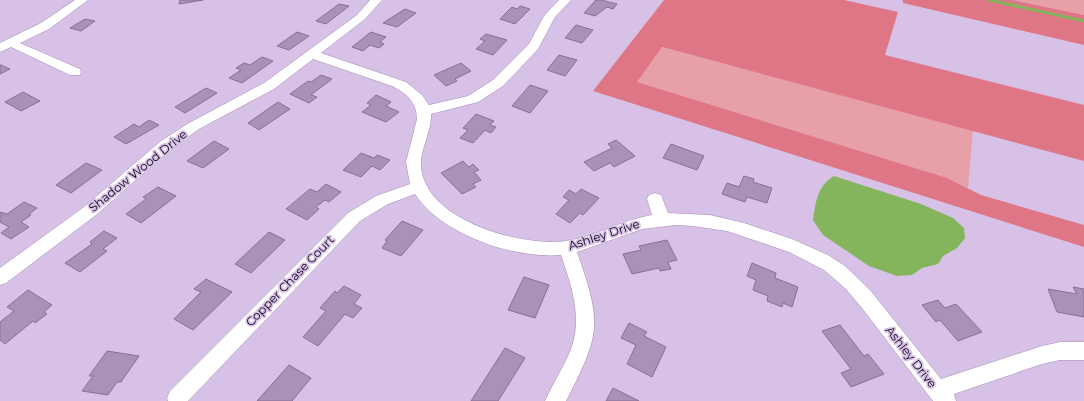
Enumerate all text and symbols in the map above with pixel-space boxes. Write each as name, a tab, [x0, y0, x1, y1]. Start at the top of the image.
street label: Shadow Wood Drive	[85, 126, 190, 215]
street label: Ashley Drive	[566, 216, 641, 253]
street label: Copper Chase Court	[242, 232, 337, 329]
street label: Ashley Drive	[883, 323, 940, 390]

